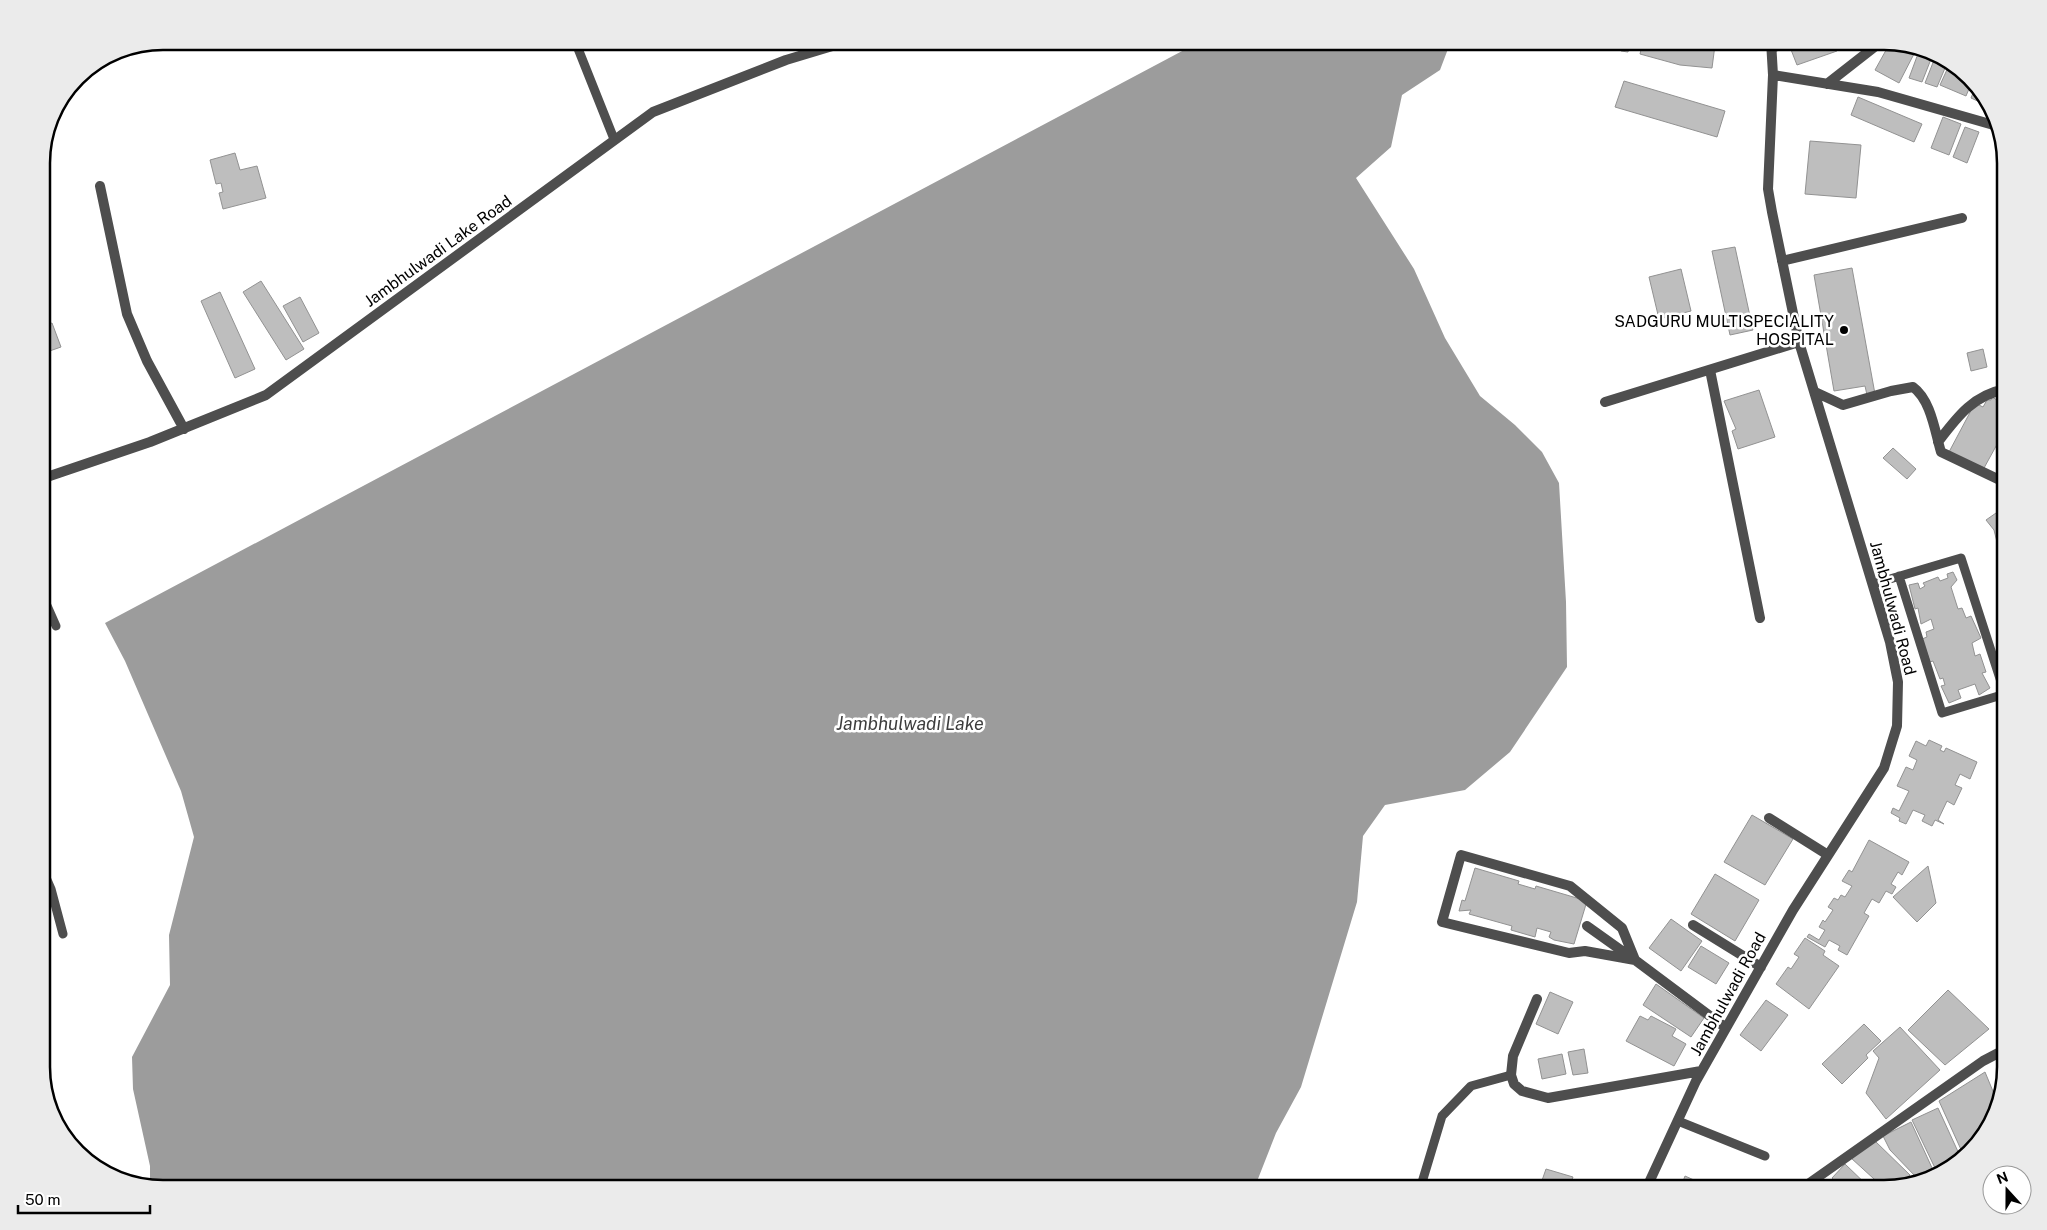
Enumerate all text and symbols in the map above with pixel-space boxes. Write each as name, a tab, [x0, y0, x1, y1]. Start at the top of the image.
street label: Jambhulwadi Lake Road	[361, 191, 515, 311]
place label: SADGURU MULTISPECIALITY HOSPITAL	[1614, 312, 1834, 349]
marker: SADGURU MULTISPECIALITY HOSPITAL	[1838, 324, 1850, 336]
street label: Jambhulwadi Road	[1866, 539, 1920, 677]
water label: Jambhulwadi Lake	[836, 713, 984, 734]
street label: Jambhulwadi Road	[1686, 929, 1770, 1059]
north arrow	[1982, 1165, 2032, 1215]
text: N	[1994, 1168, 2010, 1187]
scale bar	[18, 1182, 150, 1214]
text: 50 m	[25, 1191, 60, 1208]

